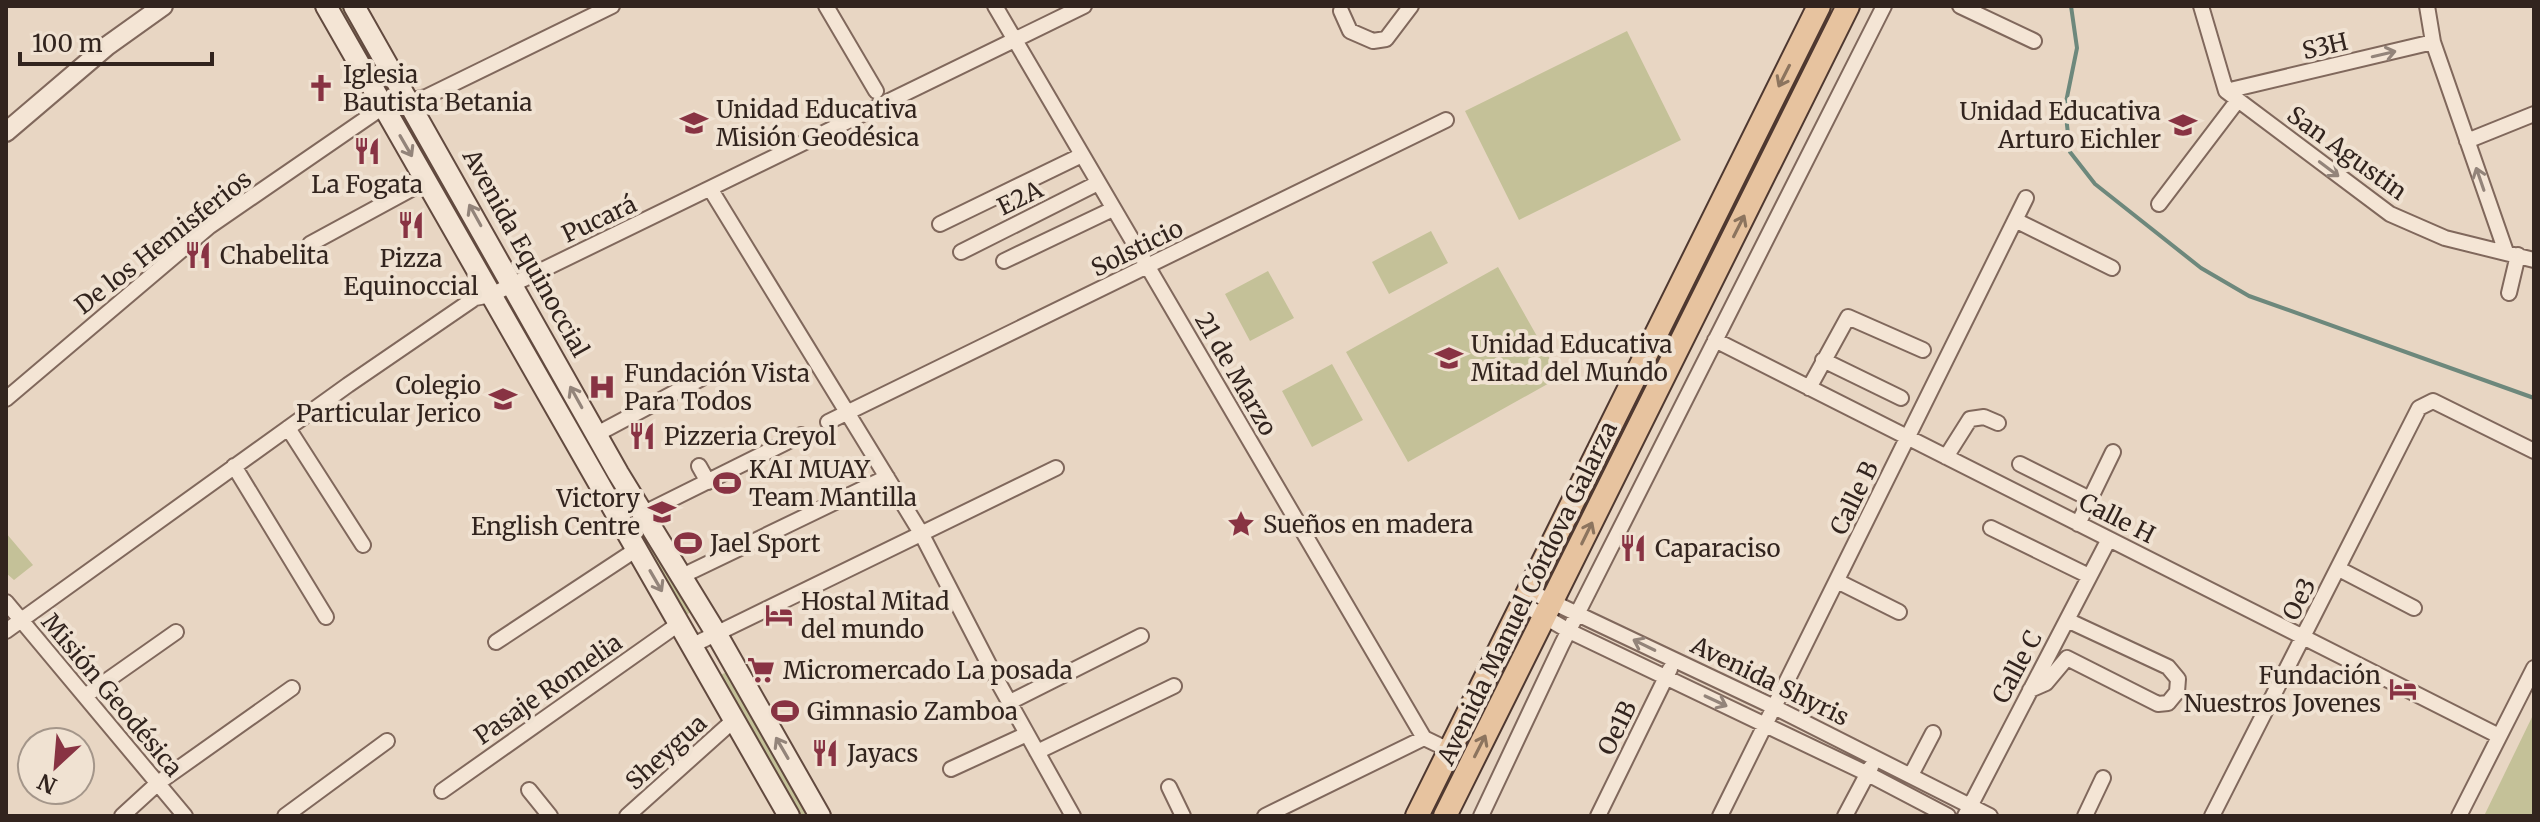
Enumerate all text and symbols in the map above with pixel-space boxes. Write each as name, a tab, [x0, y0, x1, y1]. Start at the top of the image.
scale bar	[20, 16, 212, 66]
street label: S3H	[2299, 26, 2351, 66]
text: 100 m	[32, 28, 103, 59]
one-way arrow	[2370, 46, 2396, 61]
place label: Iglesia Bautista Betania	[343, 59, 533, 118]
one-way arrow	[1776, 63, 1791, 87]
church icon: Iglesia Bautista Betania	[306, 73, 336, 103]
place label: Unidad Educativa Misión Geodésica	[716, 94, 919, 153]
place label: Unidad Educativa Arturo Eichler	[1960, 96, 2161, 155]
street label: San Agustin	[2281, 99, 2413, 207]
school or university icon: Unidad Educativa Misión Geodésica	[679, 108, 709, 138]
school or university icon: Unidad Educativa Arturo Eichler	[2168, 110, 2198, 140]
one-way arrow	[399, 134, 414, 158]
restaurant icon: La Fogata	[352, 136, 382, 166]
street label: Avenida Equinoccial	[455, 143, 596, 362]
one-way arrow	[2318, 160, 2340, 177]
street label: De los Hemisferios	[68, 163, 258, 321]
one-way arrow	[2472, 167, 2487, 192]
place label: La Fogata	[311, 169, 423, 200]
street label: E2A	[992, 173, 1049, 222]
street label: Pucará	[557, 188, 641, 250]
one-way arrow	[467, 204, 483, 227]
restaurant icon: Pizza Equinoccial	[396, 210, 426, 240]
street label: Solsticio	[1086, 212, 1188, 284]
one-way arrow	[1731, 215, 1747, 239]
restaurant icon: Chabelita	[183, 240, 213, 270]
place label: Chabelita	[220, 240, 329, 271]
place label: Pizza Equinoccial	[343, 243, 479, 302]
street label: 21 de Marzo	[1188, 307, 1284, 441]
place label: Unidad Educativa Mitad del Mundo	[1471, 329, 1673, 388]
school or university icon: Unidad Educativa Mitad del Mundo	[1434, 343, 1464, 373]
place label: Fundación Vista Para Todos	[624, 358, 810, 417]
place label: Colegio Particular Jerico	[296, 370, 481, 429]
hospital icon: Fundación Vista Para Todos	[587, 372, 617, 402]
school or university icon: Colegio Particular Jerico	[488, 384, 518, 414]
one-way arrow	[568, 386, 584, 410]
street label: Avenida Manuel Córdova Galarza	[1430, 416, 1624, 771]
restaurant icon: Pizzeria Creyol	[627, 421, 657, 451]
place label: Pizzeria Creyol	[664, 421, 836, 452]
place label: KAI MUAY Team Mantilla	[749, 454, 917, 513]
street label: Calle B	[1823, 456, 1885, 540]
sports icon: KAI MUAY Team Mantilla	[712, 468, 742, 498]
place label: Victory English Centre	[471, 483, 640, 542]
street label: Calle H	[2074, 486, 2160, 550]
school or university icon: Victory English Centre	[647, 497, 677, 527]
place icon: Sueños en madera	[1226, 509, 1256, 539]
place label: Sueños en madera	[1263, 509, 1473, 540]
one-way arrow	[1579, 521, 1595, 545]
sports icon: Jael Sport	[673, 528, 703, 558]
place label: Jael Sport	[709, 528, 821, 559]
restaurant icon: Caparaciso	[1618, 533, 1648, 563]
place label: Caparaciso	[1655, 533, 1780, 564]
one-way arrow	[648, 569, 664, 592]
street label: Oe3	[2275, 573, 2323, 625]
place label: Hostal Mitad del mundo	[801, 586, 949, 645]
hotel icon: Hostal Mitad del mundo	[764, 600, 794, 630]
street label: Misión Geodésica	[35, 607, 189, 783]
street label: Calle C	[1985, 625, 2049, 709]
street label: Pasaje Romelia	[468, 627, 628, 751]
street label: Avenida Shyris	[1685, 629, 1854, 733]
one-way arrow	[1633, 636, 1656, 651]
supermarket icon: Micromercado La posada	[746, 655, 776, 685]
place label: Micromercado La posada	[783, 655, 1073, 686]
place label: Fundación Nuestros Jovenes	[2184, 660, 2381, 719]
hotel icon: Fundación Nuestros Jovenes	[2388, 674, 2418, 704]
one-way arrow	[1703, 694, 1727, 709]
sports icon: Gimnasio Zamboa	[770, 696, 800, 726]
place label: Gimnasio Zamboa	[807, 696, 1018, 727]
street label: Oe1B	[1591, 696, 1643, 760]
street label: Sheygua	[619, 707, 713, 797]
north arrow	[16, 726, 96, 806]
one-way arrow	[1473, 735, 1488, 759]
one-way arrow	[773, 737, 789, 760]
restaurant icon: Jayacs	[810, 738, 840, 768]
place label: Jayacs	[846, 738, 918, 769]
text: N	[33, 767, 61, 800]

